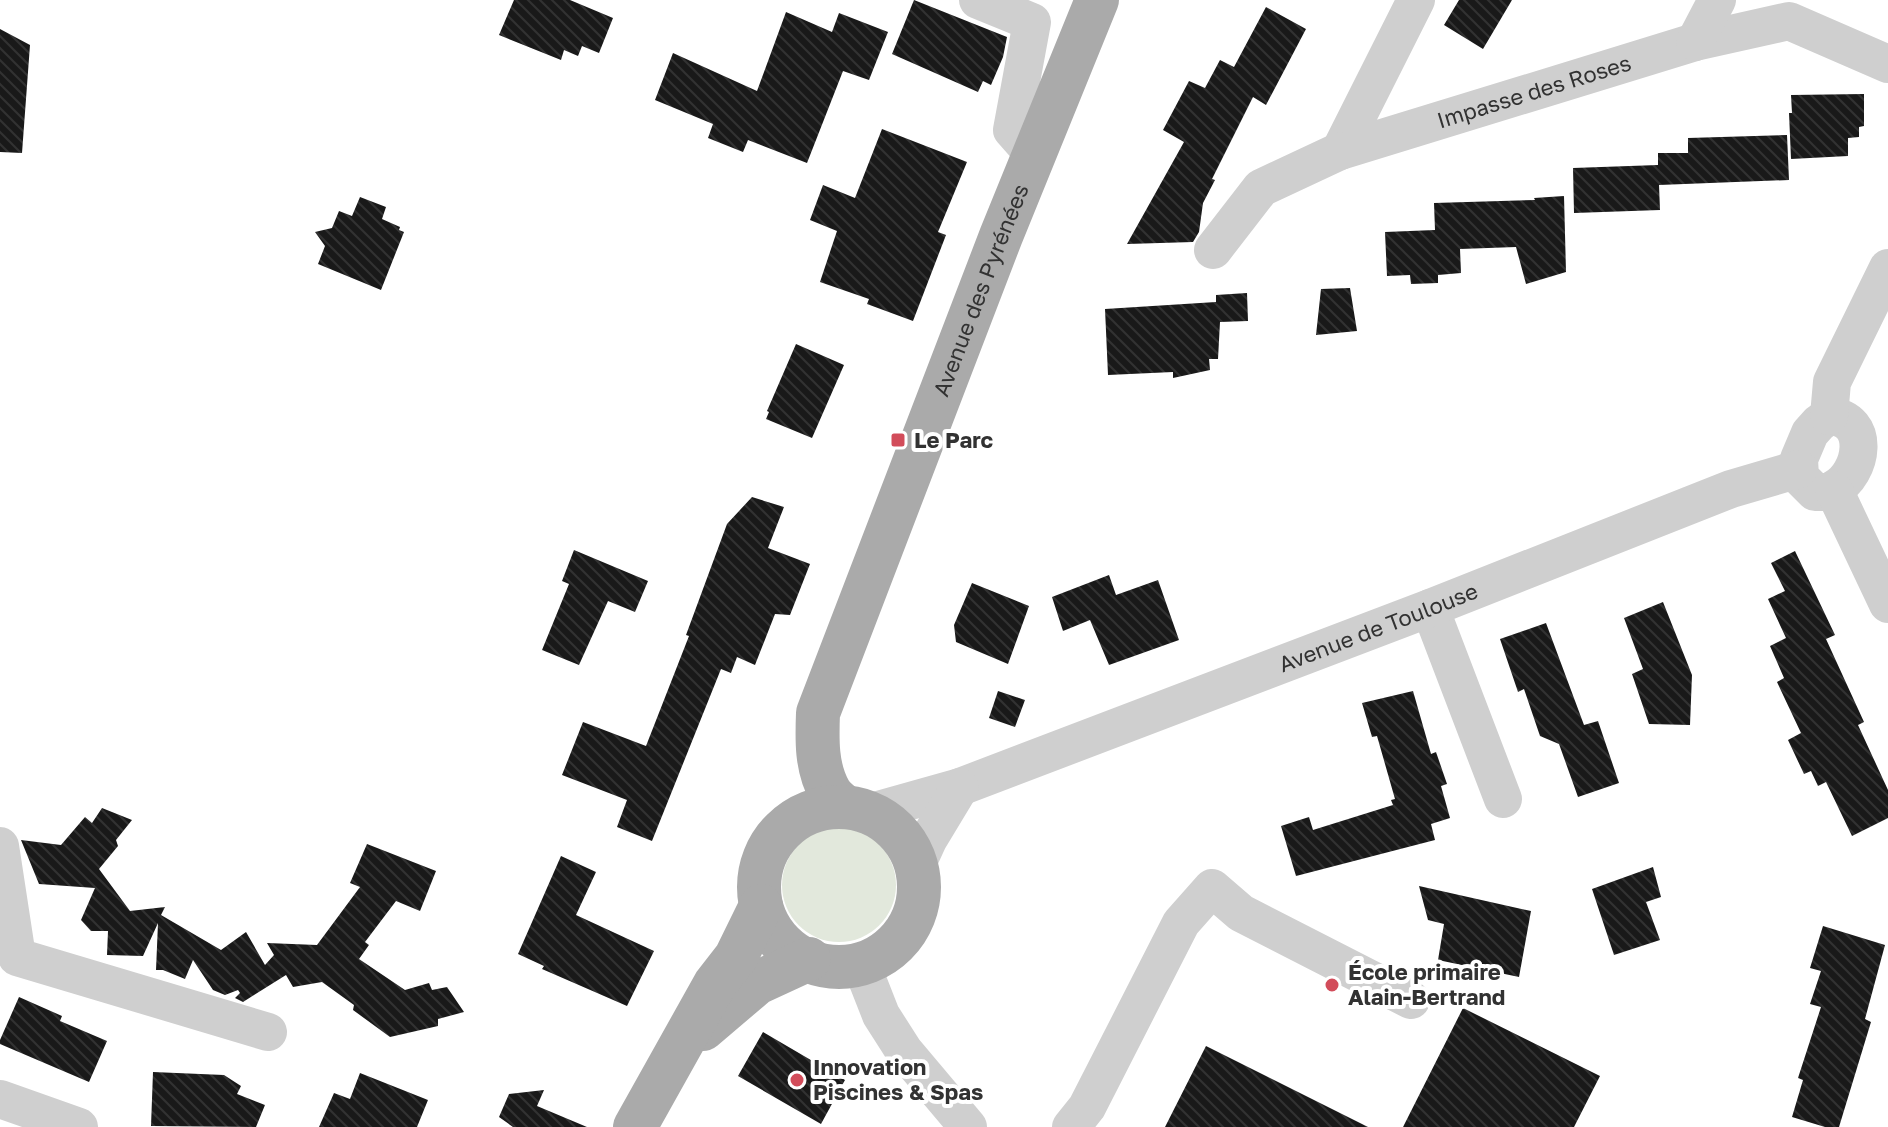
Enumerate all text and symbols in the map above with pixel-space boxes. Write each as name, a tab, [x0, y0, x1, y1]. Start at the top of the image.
street label: Impasse des Roses	[1434, 48, 1634, 133]
street label: Avenue des Pyrénées	[927, 180, 1034, 400]
place label: Le Parc	[914, 426, 993, 453]
marker: Le Parc	[889, 431, 907, 449]
street label: Avenue de Toulouse	[1275, 577, 1481, 677]
place label: École primaire Alain-Bertrand	[1348, 958, 1505, 1010]
marker: École primaire Alain-Bertrand	[1323, 976, 1341, 994]
place label: Innovation Piscines & Spas	[813, 1053, 983, 1105]
marker: Innovation Piscines & Spas	[788, 1071, 806, 1089]

